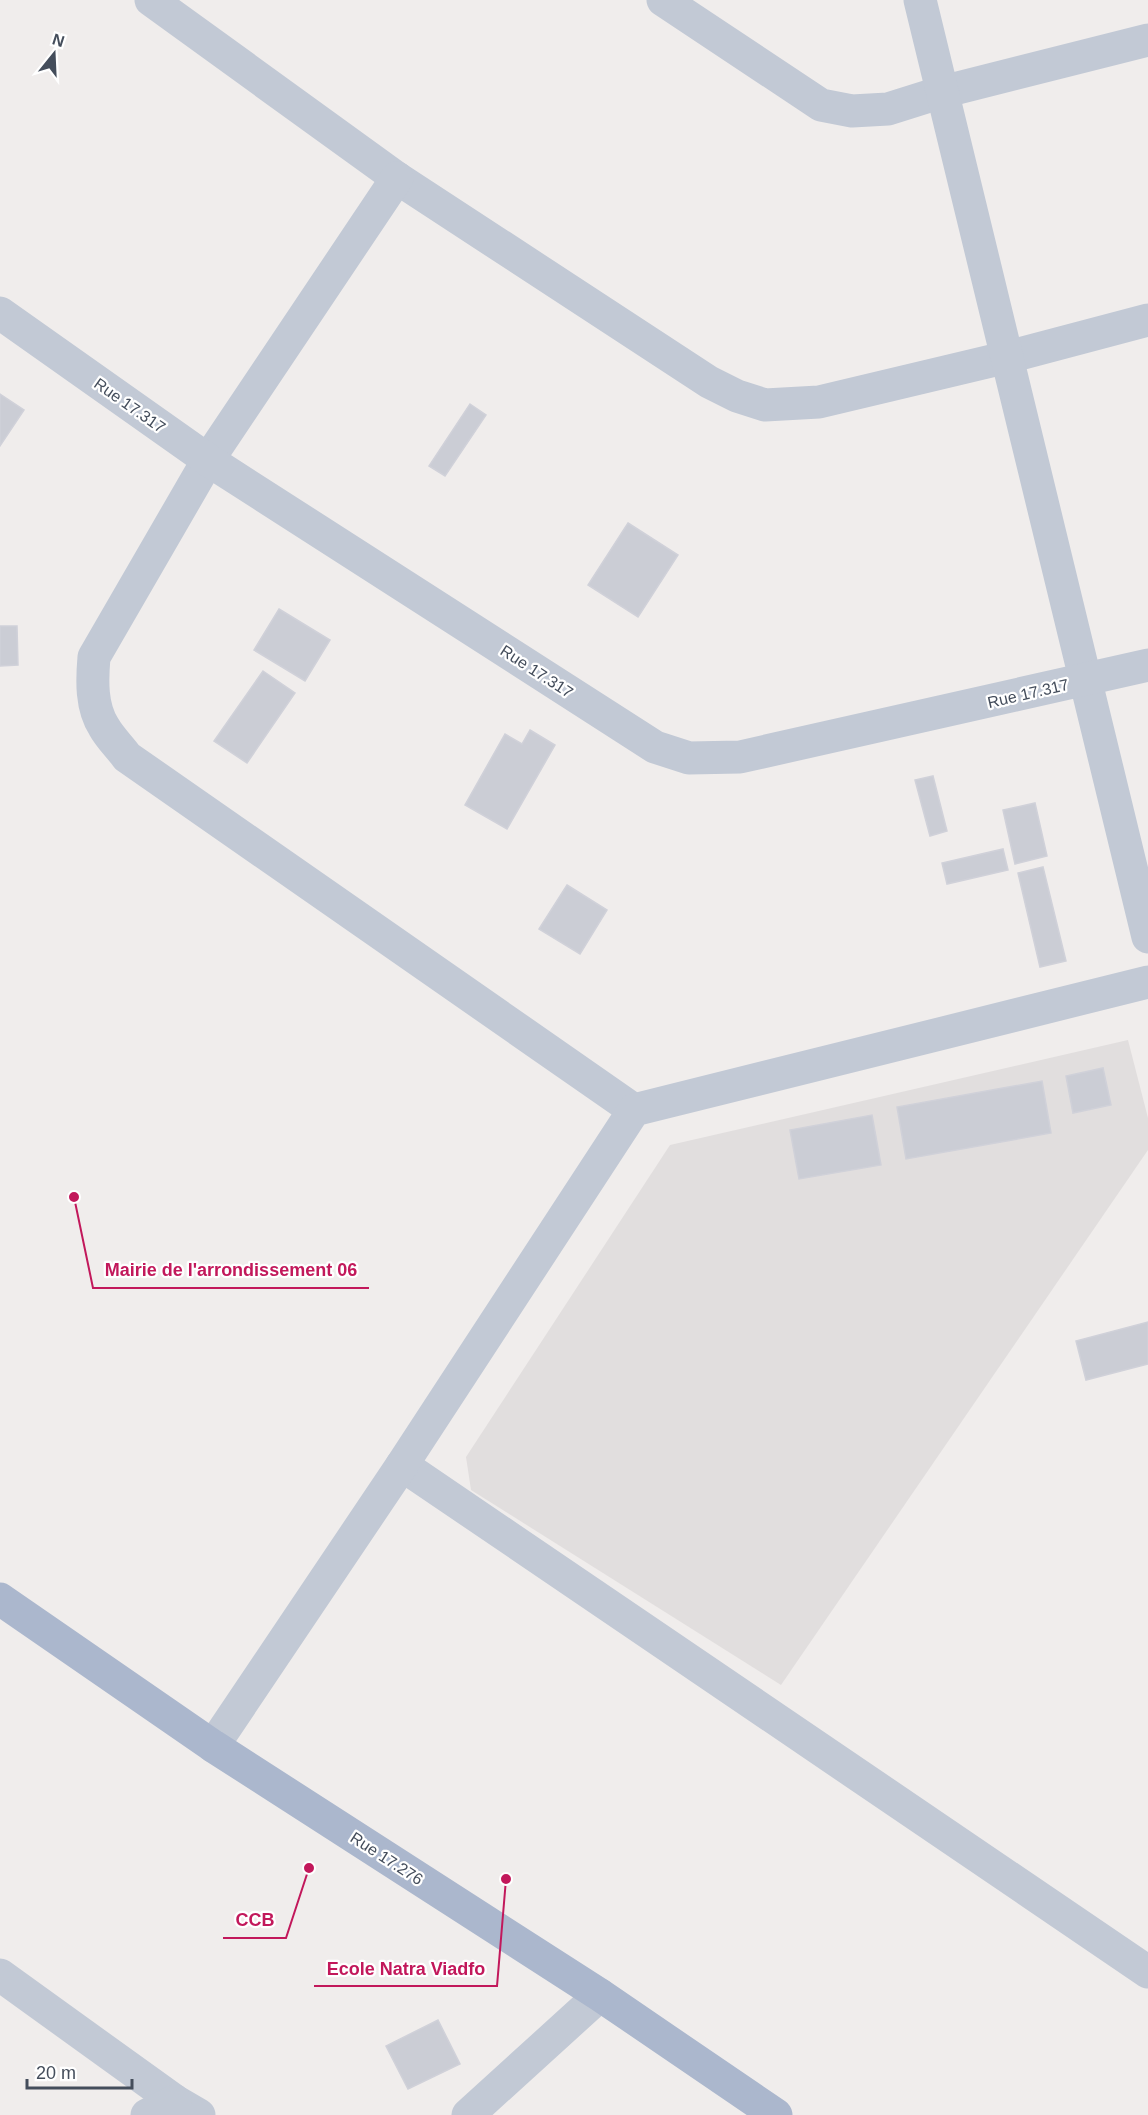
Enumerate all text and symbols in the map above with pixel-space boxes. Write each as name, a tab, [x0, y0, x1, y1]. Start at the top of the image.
north arrow	[24, 24, 84, 84]
text: N	[50, 30, 67, 50]
street label: Rue 17.317	[91, 375, 169, 436]
street label: Rue 17.317	[497, 642, 576, 701]
street label: Rue 17.317	[986, 676, 1070, 711]
callout: Mairie de l'arrondissement 06	[93, 1252, 369, 1288]
text: Mairie de l'arrondissement 06	[105, 1260, 357, 1280]
street label: Rue 17.276	[347, 1829, 426, 1888]
callout: CCB	[223, 1902, 286, 1938]
text: CCB	[236, 1910, 275, 1930]
callout: Ecole Natra Viadfo	[314, 1950, 497, 1986]
text: Ecole Natra Viadfo	[327, 1959, 485, 1979]
scale bar	[27, 2052, 132, 2090]
text: 20 m	[36, 2063, 76, 2083]

